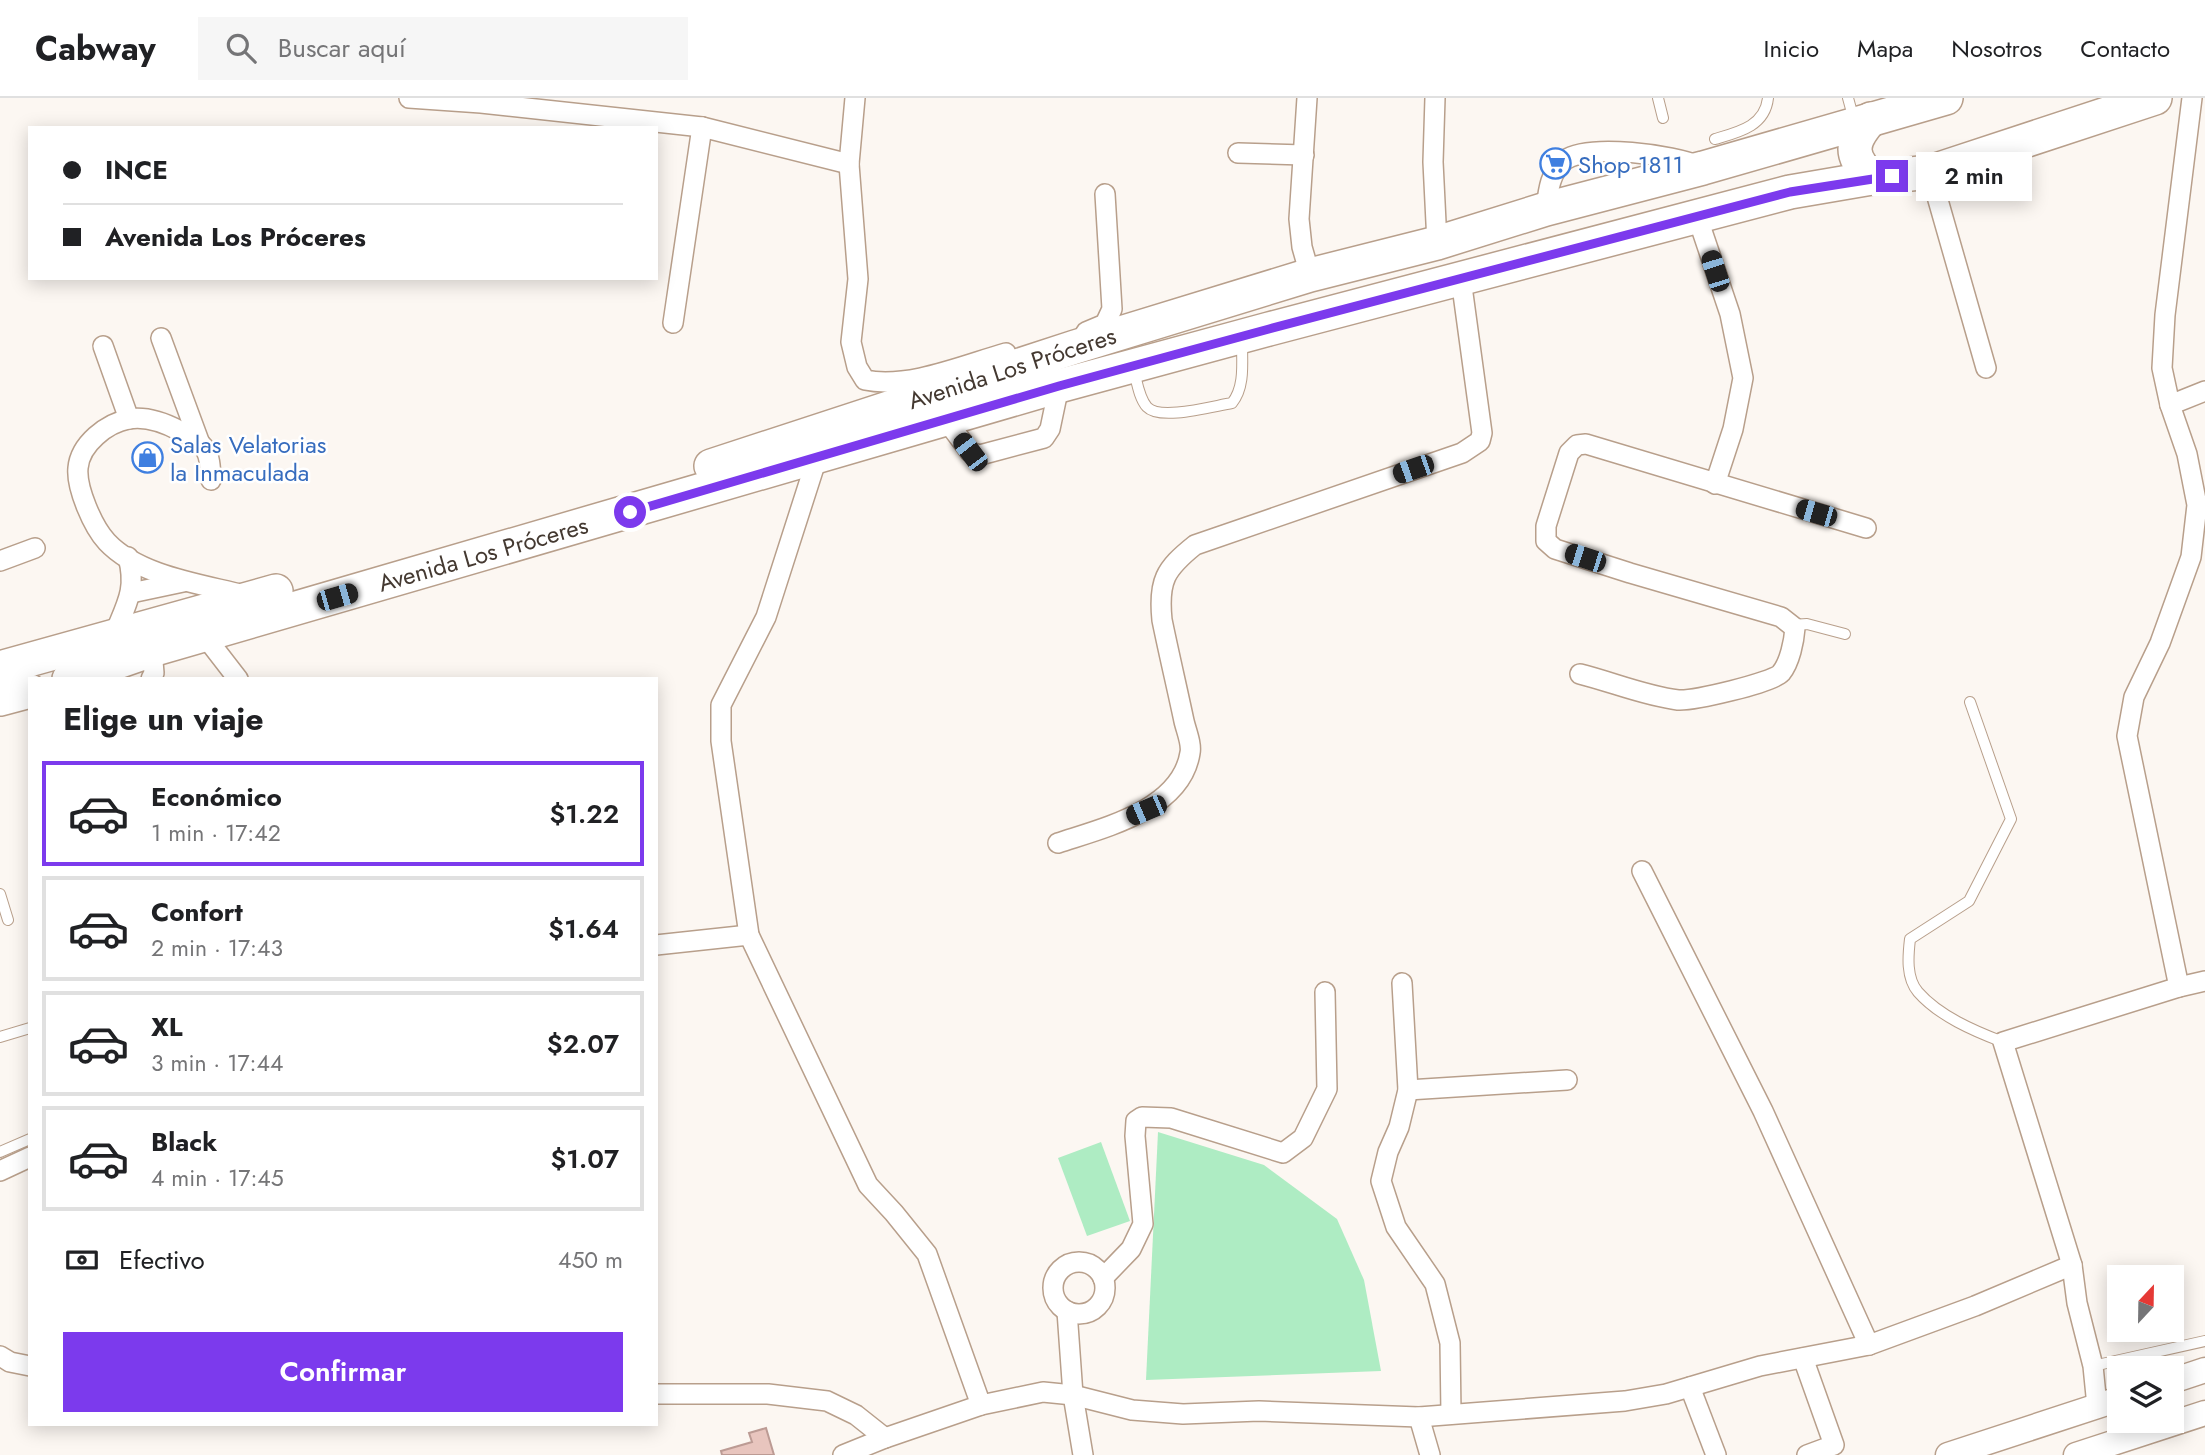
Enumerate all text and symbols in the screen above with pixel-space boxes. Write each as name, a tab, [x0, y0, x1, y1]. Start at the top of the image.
search box	[198, 17, 688, 80]
text: Cabway	[35, 25, 156, 72]
icon: search	[222, 29, 260, 67]
text: Buscar aquí	[278, 29, 406, 67]
text: Inicio	[1764, 31, 1819, 66]
text: Mapa	[1857, 31, 1913, 66]
text: Nosotros	[1951, 31, 2042, 66]
text: Contacto	[2080, 31, 2170, 66]
supermarket icon: Shop 1811	[1538, 147, 1572, 181]
place label: Shop 1811	[1578, 147, 1683, 182]
text: INCE	[105, 151, 168, 189]
callout: 2 min	[1916, 152, 2032, 200]
text: 2 min	[1944, 159, 2004, 193]
route end	[1876, 160, 1908, 192]
text: Avenida Los Próceres	[105, 218, 366, 256]
car	[1699, 248, 1732, 294]
street label: Avenida Los Próceres	[904, 318, 1120, 418]
place label: Salas Velatorias la Inmaculada	[170, 427, 327, 490]
car	[949, 429, 992, 475]
shop icon: Salas Velatorias la Inmaculada	[130, 441, 164, 475]
car	[1390, 452, 1437, 486]
route start	[614, 496, 646, 528]
car	[1793, 497, 1840, 529]
street label: Avenida Los Próceres	[374, 507, 592, 601]
car	[1562, 542, 1609, 574]
car	[314, 581, 361, 613]
text: Elige un viaje	[63, 696, 264, 742]
text: Económico	[151, 778, 282, 816]
icon: car	[67, 782, 130, 845]
car	[1123, 792, 1170, 828]
text: $1.22	[550, 795, 619, 833]
text: 1 min · 17:42	[151, 816, 281, 850]
text: Confort	[151, 893, 243, 931]
icon: car	[67, 897, 130, 960]
text: $1.64	[548, 910, 619, 948]
text: 2 min · 17:43	[151, 931, 283, 965]
text: XL	[151, 1008, 183, 1046]
icon: car	[67, 1012, 130, 1075]
text: $2.07	[547, 1025, 619, 1063]
text: 3 min · 17:44	[151, 1046, 283, 1080]
text: Black	[151, 1123, 217, 1161]
icon: car	[67, 1127, 130, 1190]
text: $1.07	[550, 1140, 619, 1178]
text: 4 min · 17:45	[151, 1161, 284, 1195]
icon: cash	[63, 1241, 101, 1279]
text: Efectivo	[119, 1241, 205, 1279]
text: 450 m	[558, 1243, 623, 1277]
north arrow	[2107, 1265, 2184, 1342]
map controls	[2107, 1265, 2184, 1433]
button: Confirmar	[63, 1332, 623, 1412]
button: layers	[2107, 1356, 2184, 1433]

